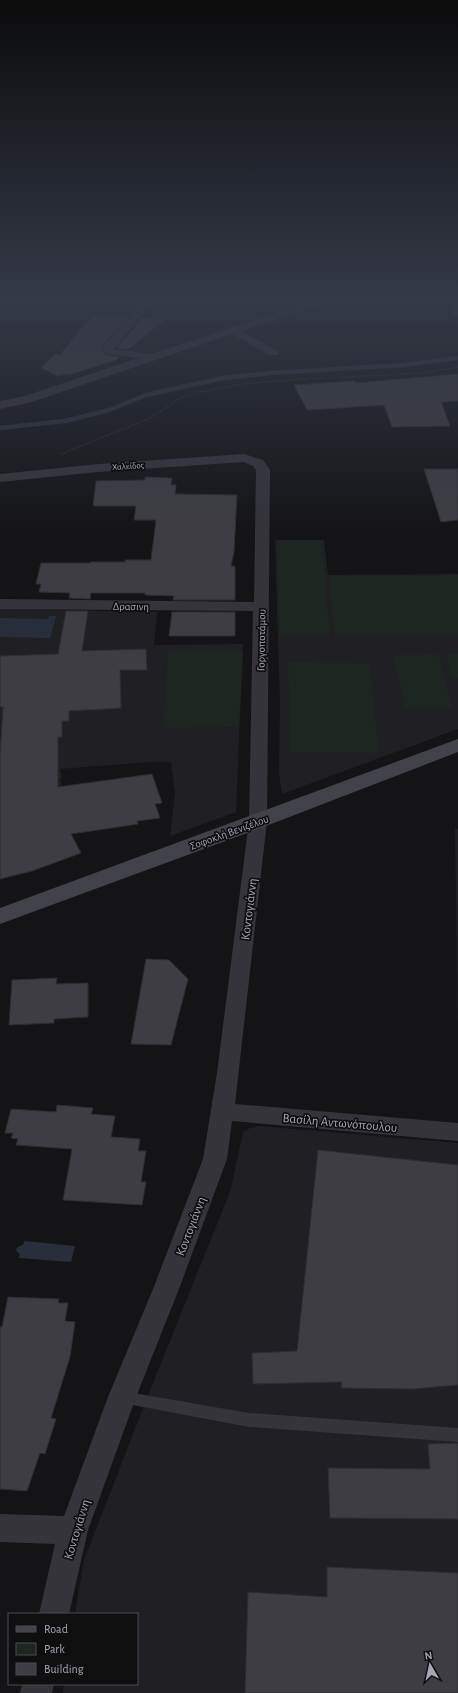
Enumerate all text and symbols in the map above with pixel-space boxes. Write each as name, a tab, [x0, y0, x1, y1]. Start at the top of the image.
street label: Χαλκίδος	[112, 461, 145, 472]
street label: Δρασινη	[113, 601, 149, 612]
street label: Γοργοποτάμου	[255, 609, 268, 671]
street label: Σοφοκλή Βενιζέλου	[188, 813, 270, 852]
street label: Κοντογιάννη	[239, 878, 260, 941]
street label: Βασίλη Αντωνόπουλου	[282, 1112, 398, 1135]
street label: Κοντογιάννη	[174, 1195, 209, 1258]
street label: Κοντογιάννη	[62, 1498, 93, 1561]
legend	[8, 1613, 138, 1685]
text: Road	[44, 1623, 68, 1635]
text: Park	[44, 1643, 65, 1655]
north arrow	[410, 1645, 450, 1685]
text: N	[424, 1650, 433, 1662]
text: Building	[44, 1663, 84, 1675]

